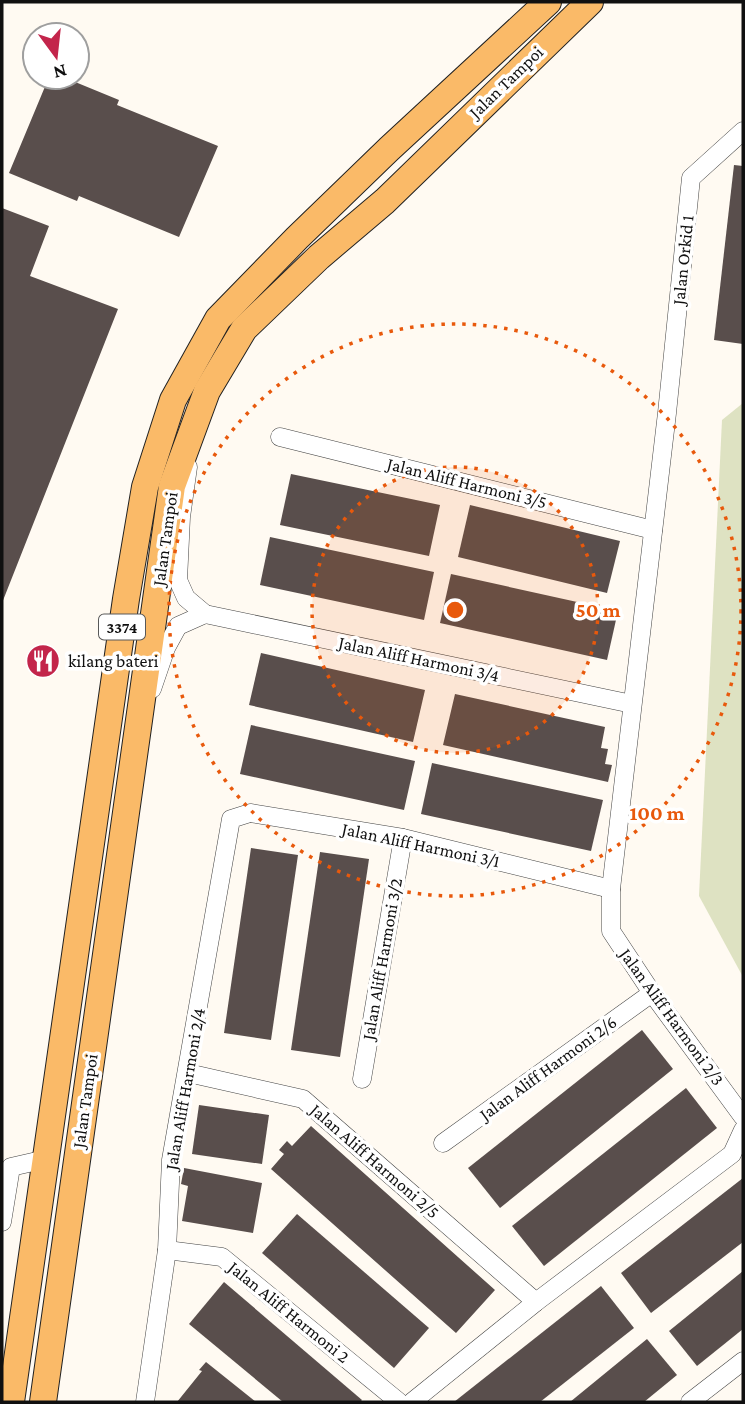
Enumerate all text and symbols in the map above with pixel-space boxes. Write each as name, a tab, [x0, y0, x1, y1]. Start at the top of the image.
north arrow	[21, 21, 91, 91]
street label: Jalan Tampoi	[464, 42, 547, 124]
text: N	[51, 60, 69, 84]
street label: Jalan Orkid 1	[668, 214, 698, 308]
street label: Jalan Aliff Harmoni 3/5	[383, 453, 549, 513]
street label: Jalan Tampoi	[148, 490, 182, 589]
centre of rings	[443, 598, 467, 622]
text: 50 m	[576, 598, 621, 622]
road number: 3374	[99, 614, 145, 640]
street label: Jalan Aliff Harmoni 3/4	[335, 632, 501, 686]
restaurant icon: kilang bateri	[24, 642, 62, 680]
place label: kilang bateri	[68, 651, 159, 671]
text: 100 m	[629, 801, 685, 825]
street label: Jalan Aliff Harmoni 3/1	[338, 818, 502, 872]
street label: Jalan Aliff Harmoni 3/2	[358, 877, 406, 1043]
street label: Jalan Aliff Harmoni 2/3	[614, 943, 728, 1089]
street label: Jalan Aliff Harmoni 2/4	[161, 1006, 209, 1174]
street label: Jalan Aliff Harmoni 2/6	[474, 1012, 620, 1126]
street label: Jalan Tampoi	[68, 1052, 102, 1151]
street label: Jalan Aliff Harmoni 2/5	[305, 1098, 444, 1222]
street label: Jalan Aliff Harmoni 2	[223, 1256, 353, 1367]

